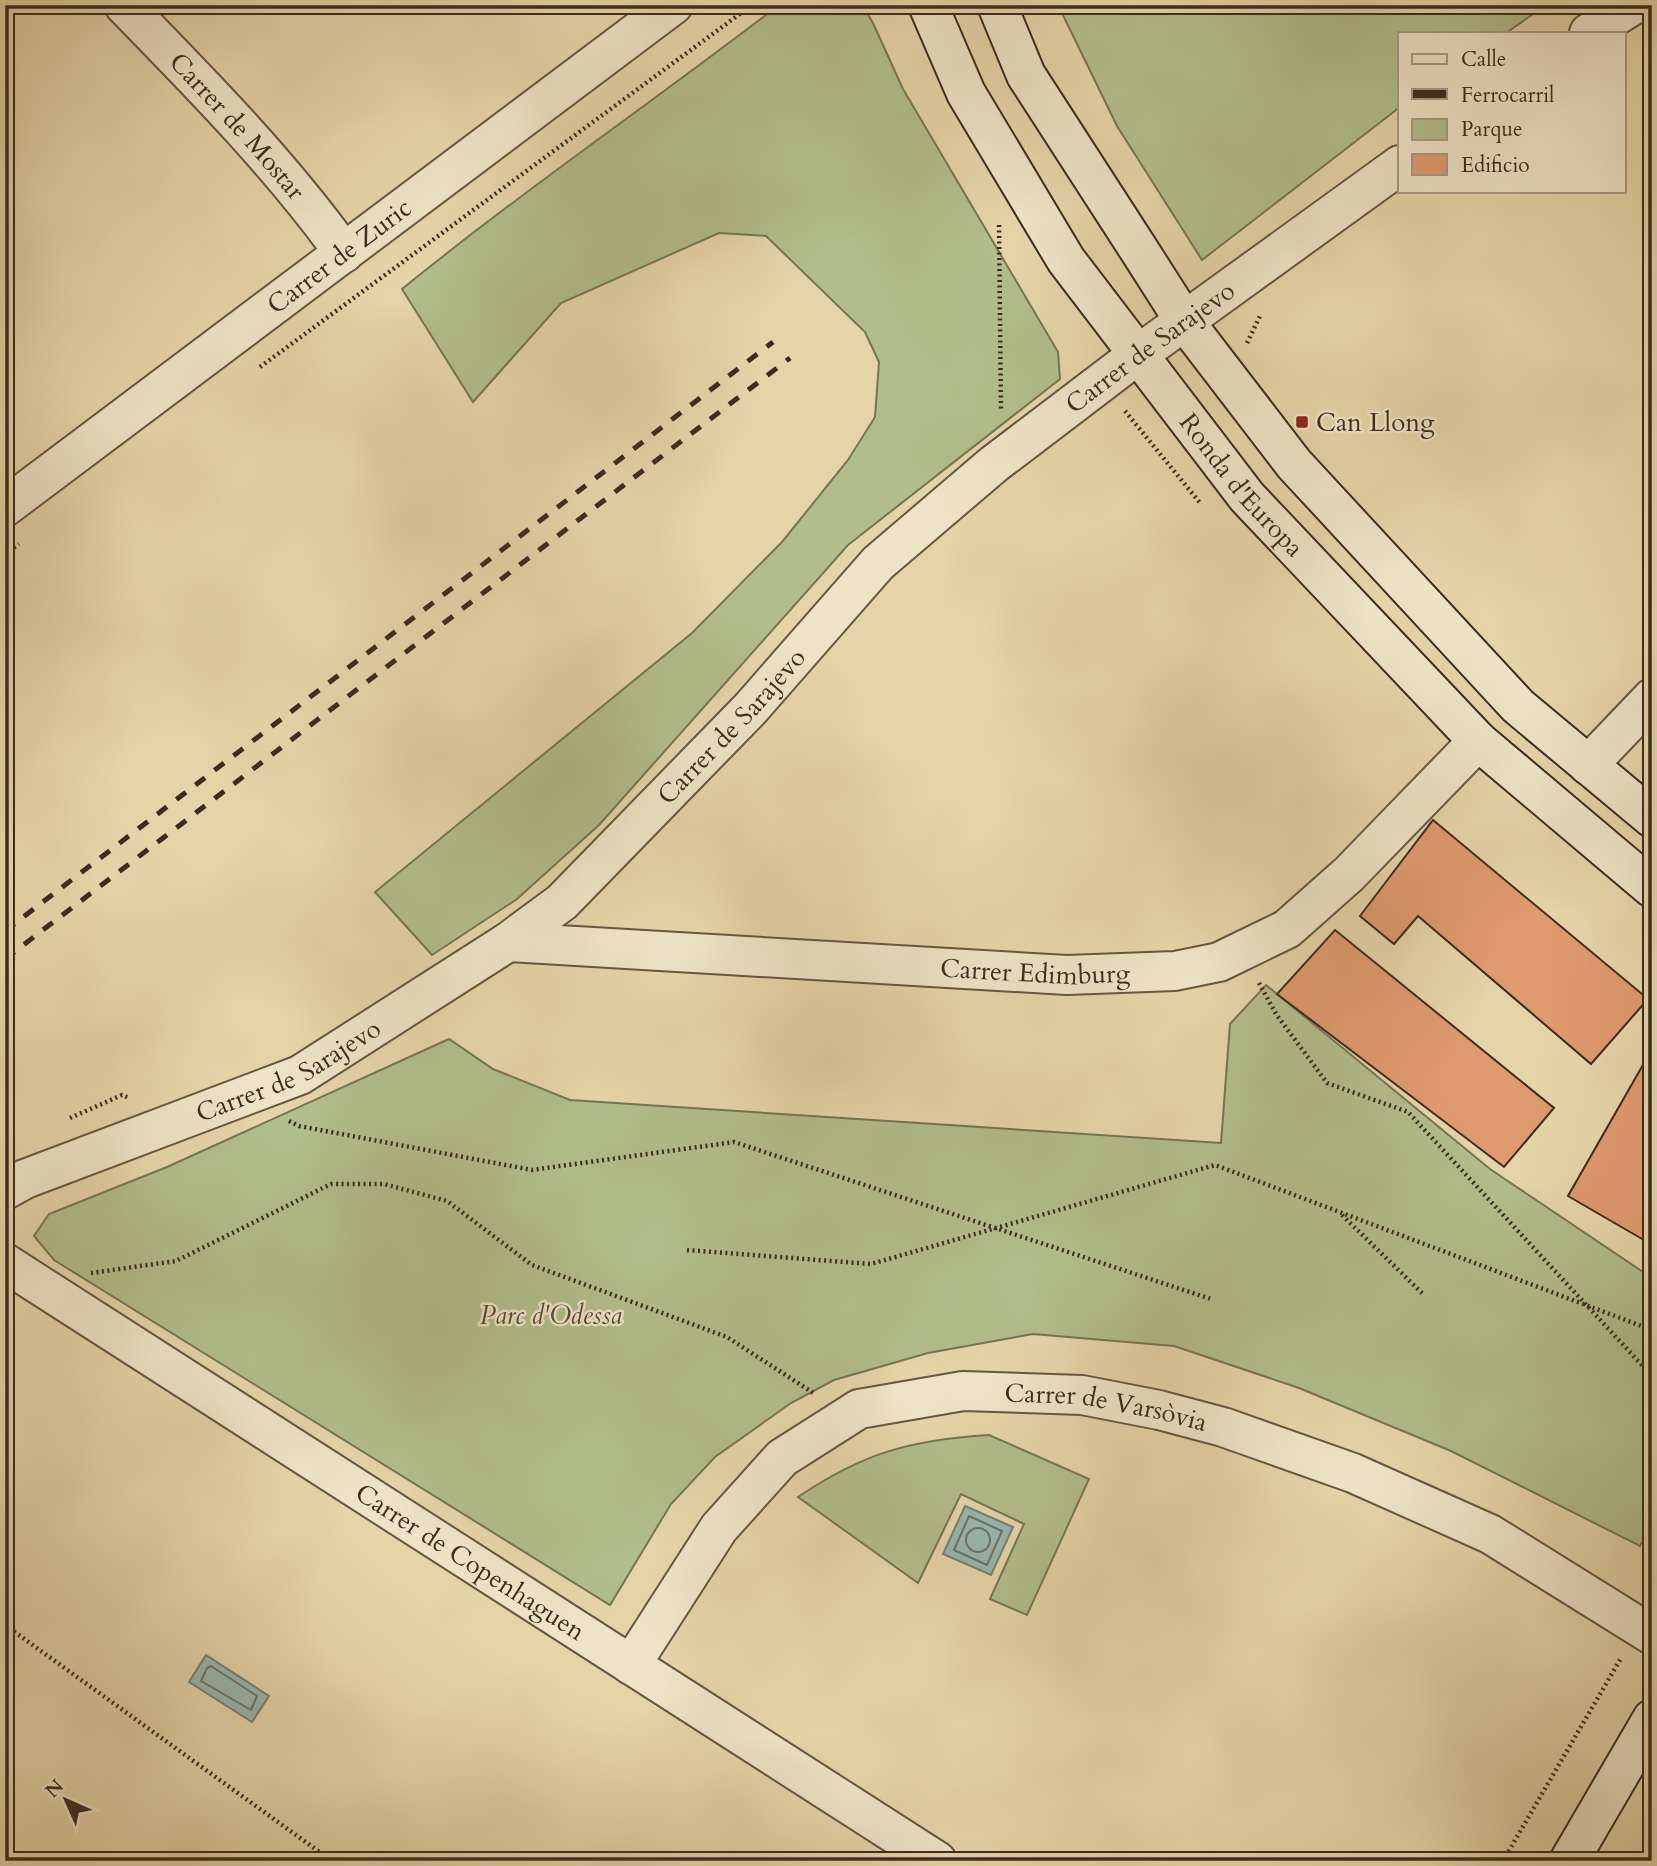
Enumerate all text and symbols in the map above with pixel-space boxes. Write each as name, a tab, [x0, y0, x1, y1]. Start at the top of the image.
legend	[1398, 32, 1626, 192]
street label: Carrer de Mostar	[162, 45, 313, 208]
text: Calle	[1461, 45, 1506, 74]
text: Ferrocarril	[1461, 81, 1554, 110]
text: Parque	[1461, 115, 1522, 144]
text: Edificio	[1461, 151, 1530, 180]
street label: Carrer de Zuric	[260, 190, 419, 322]
street label: Carrer de Sarajevo	[1058, 273, 1242, 422]
place label: Can Llong	[1316, 405, 1435, 440]
street label: Ronda d'Europa	[1171, 406, 1312, 565]
marker: Can Llong	[1294, 414, 1310, 430]
street label: Carrer de Sarajevo	[650, 641, 814, 812]
street label: Carrer Edimburg	[939, 951, 1131, 994]
street label: Carrer de Sarajevo	[191, 1011, 388, 1131]
park label: Parc d'Odessa	[480, 1298, 622, 1333]
street label: Carrer de Varsòvia	[1004, 1375, 1211, 1440]
street label: Carrer de Copenhaguen	[349, 1475, 592, 1649]
north arrow	[32, 1764, 102, 1834]
text: N	[40, 1773, 70, 1804]

